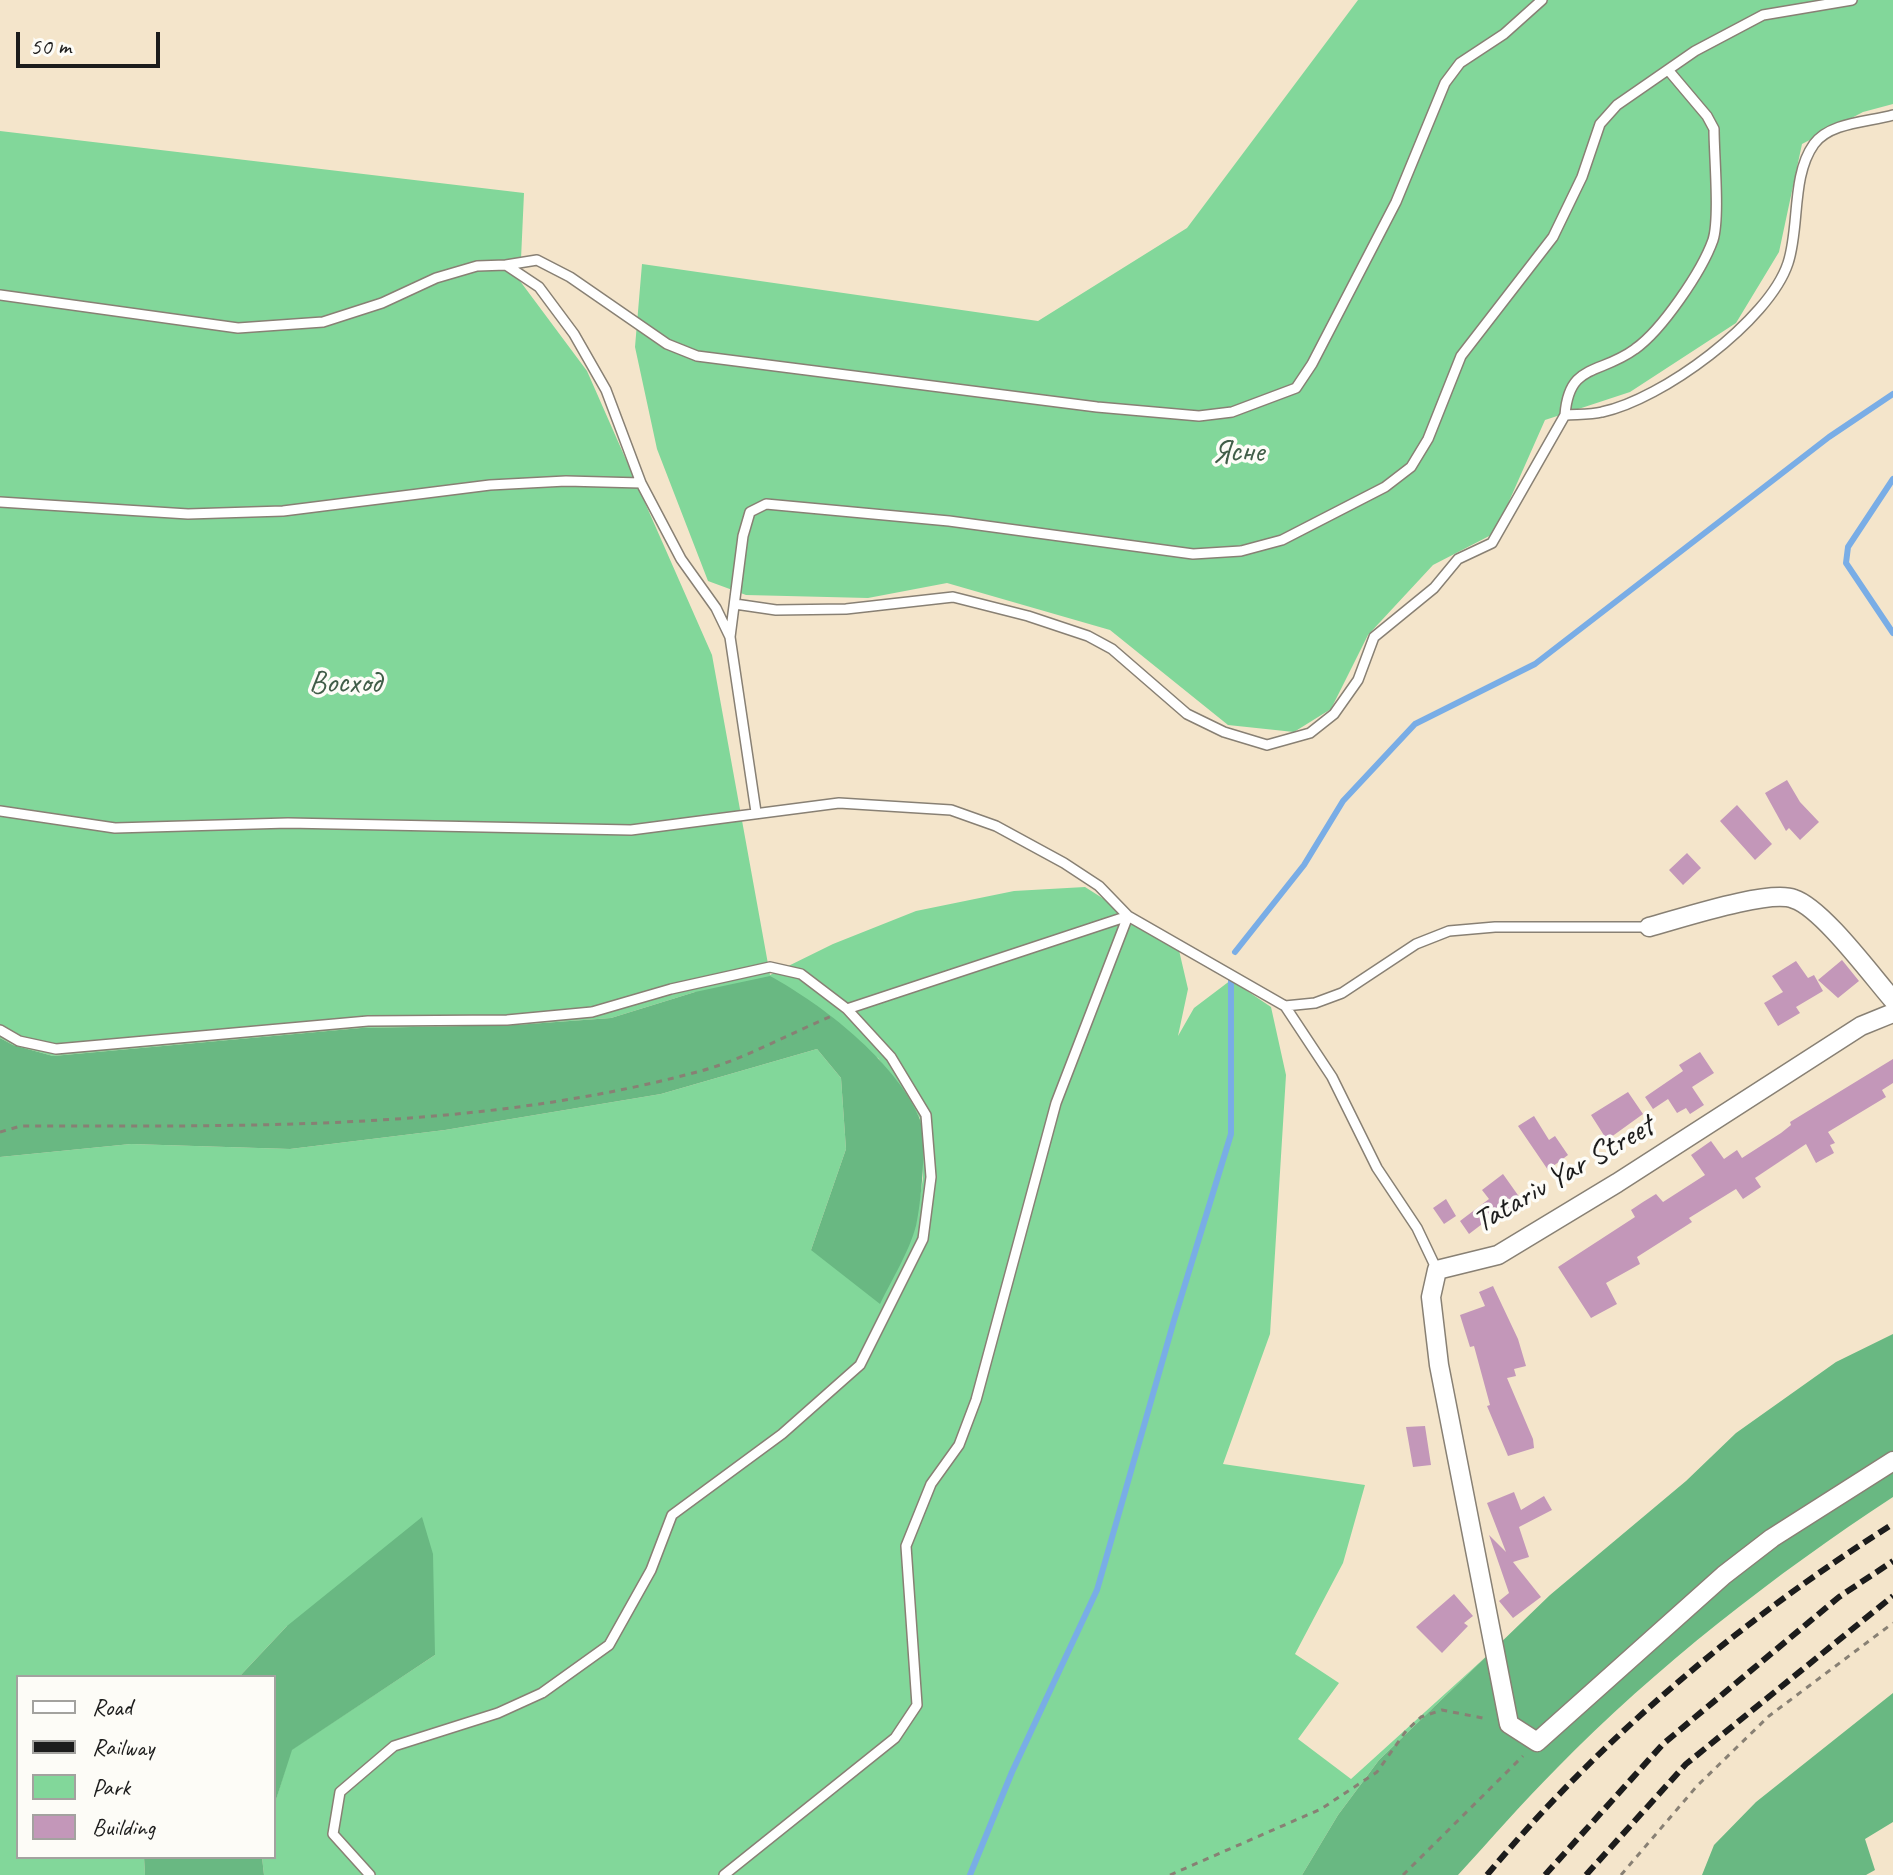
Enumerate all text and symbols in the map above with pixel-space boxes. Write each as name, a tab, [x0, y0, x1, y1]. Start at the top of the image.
scale bar	[20, 16, 164, 66]
text: 50 m	[30, 31, 71, 61]
park label: Ясне	[1212, 434, 1264, 472]
park label: Восход	[309, 665, 381, 703]
street label: Tatariv Yar Street	[1467, 1108, 1661, 1242]
legend	[16, 1675, 276, 1859]
text: Road	[92, 1692, 132, 1722]
text: Railway	[92, 1732, 154, 1762]
text: Park	[92, 1772, 130, 1802]
text: Building	[92, 1812, 155, 1842]

